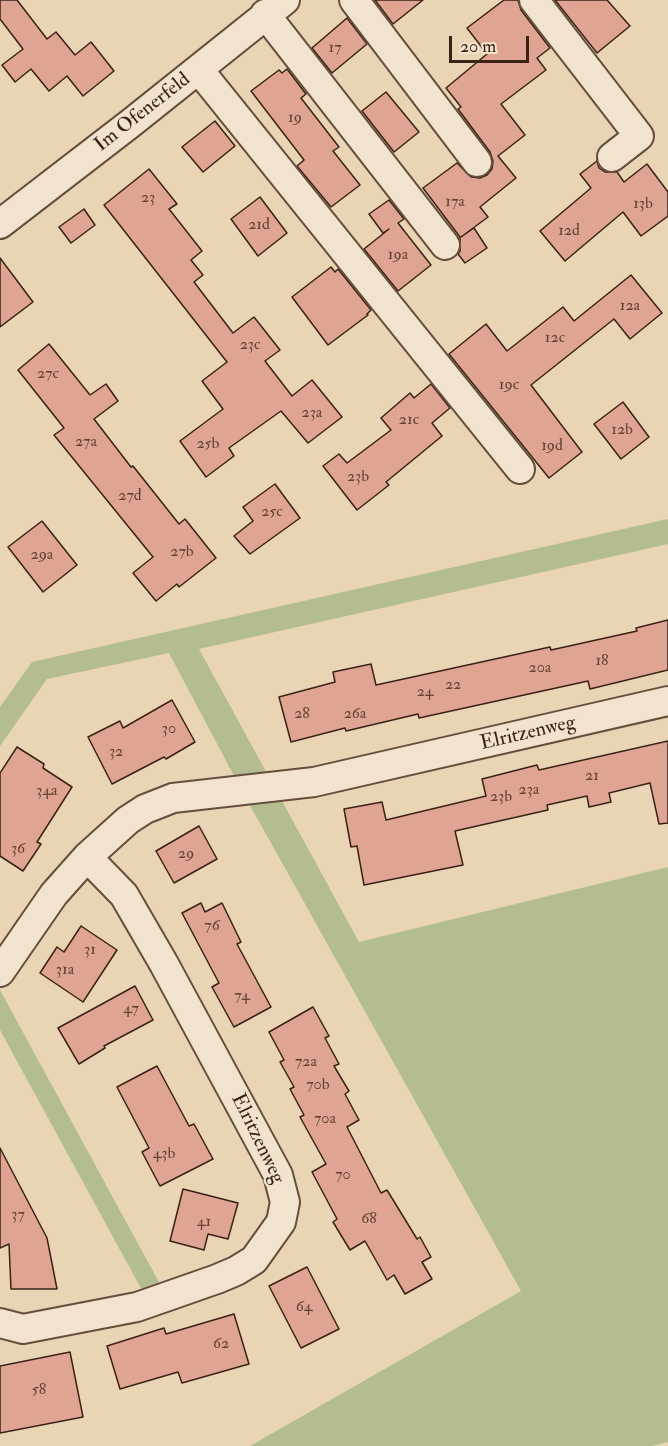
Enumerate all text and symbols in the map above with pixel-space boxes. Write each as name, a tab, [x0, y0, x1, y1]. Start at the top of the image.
scale bar	[452, 24, 532, 62]
text: 20 m	[460, 35, 496, 58]
house number: 17	[328, 39, 342, 59]
street label: Im Ofenerfeld	[90, 68, 196, 158]
house number: 19	[288, 109, 302, 129]
house number: 23	[141, 189, 155, 209]
house number: 17a	[445, 193, 465, 213]
house number: 13b	[633, 195, 653, 215]
house number: 21d	[248, 216, 270, 236]
house number: 12d	[558, 222, 580, 242]
house number: 19a	[388, 246, 408, 266]
house number: 12a	[620, 297, 640, 317]
house number: 12c	[545, 329, 565, 349]
house number: 23c	[240, 336, 260, 356]
house number: 27c	[37, 365, 59, 385]
house number: 19c	[499, 376, 519, 396]
house number: 23a	[302, 404, 322, 424]
house number: 21c	[399, 411, 419, 431]
house number: 12b	[611, 421, 633, 441]
house number: 27a	[75, 433, 97, 453]
house number: 25b	[197, 435, 219, 455]
house number: 19d	[541, 437, 563, 457]
house number: 23b	[347, 468, 369, 488]
house number: 27d	[118, 487, 142, 507]
house number: 25c	[261, 503, 283, 523]
house number: 27b	[170, 543, 194, 563]
house number: 29a	[31, 546, 53, 566]
house number: 18	[595, 652, 609, 672]
house number: 20a	[529, 659, 551, 679]
house number: 22	[445, 676, 461, 696]
house number: 24	[417, 683, 433, 703]
house number: 28	[294, 705, 310, 725]
house number: 26a	[344, 705, 366, 725]
street label: Elritzenweg	[478, 711, 578, 757]
house number: 30	[162, 720, 176, 740]
house number: 32	[109, 743, 123, 763]
house number: 21	[585, 767, 599, 787]
house number: 23a	[519, 781, 539, 801]
house number: 34a	[36, 782, 58, 802]
house number: 23b	[490, 788, 512, 808]
house number: 36	[11, 840, 25, 860]
house number: 29	[178, 845, 194, 865]
house number: 76	[204, 917, 220, 937]
house number: 31	[84, 941, 96, 961]
house number: 31a	[56, 961, 74, 981]
house number: 74	[234, 987, 250, 1007]
house number: 47	[123, 1000, 139, 1020]
house number: 72a	[295, 1053, 317, 1073]
house number: 70b	[306, 1076, 330, 1096]
street label: Elritzenweg	[225, 1090, 289, 1188]
house number: 70a	[314, 1110, 336, 1130]
house number: 43b	[153, 1145, 175, 1165]
house number: 70	[335, 1166, 351, 1186]
house number: 37	[11, 1206, 25, 1226]
house number: 68	[361, 1210, 377, 1230]
house number: 41	[197, 1213, 211, 1233]
house number: 64	[296, 1298, 312, 1318]
house number: 62	[213, 1335, 229, 1355]
house number: 58	[32, 1381, 46, 1401]

